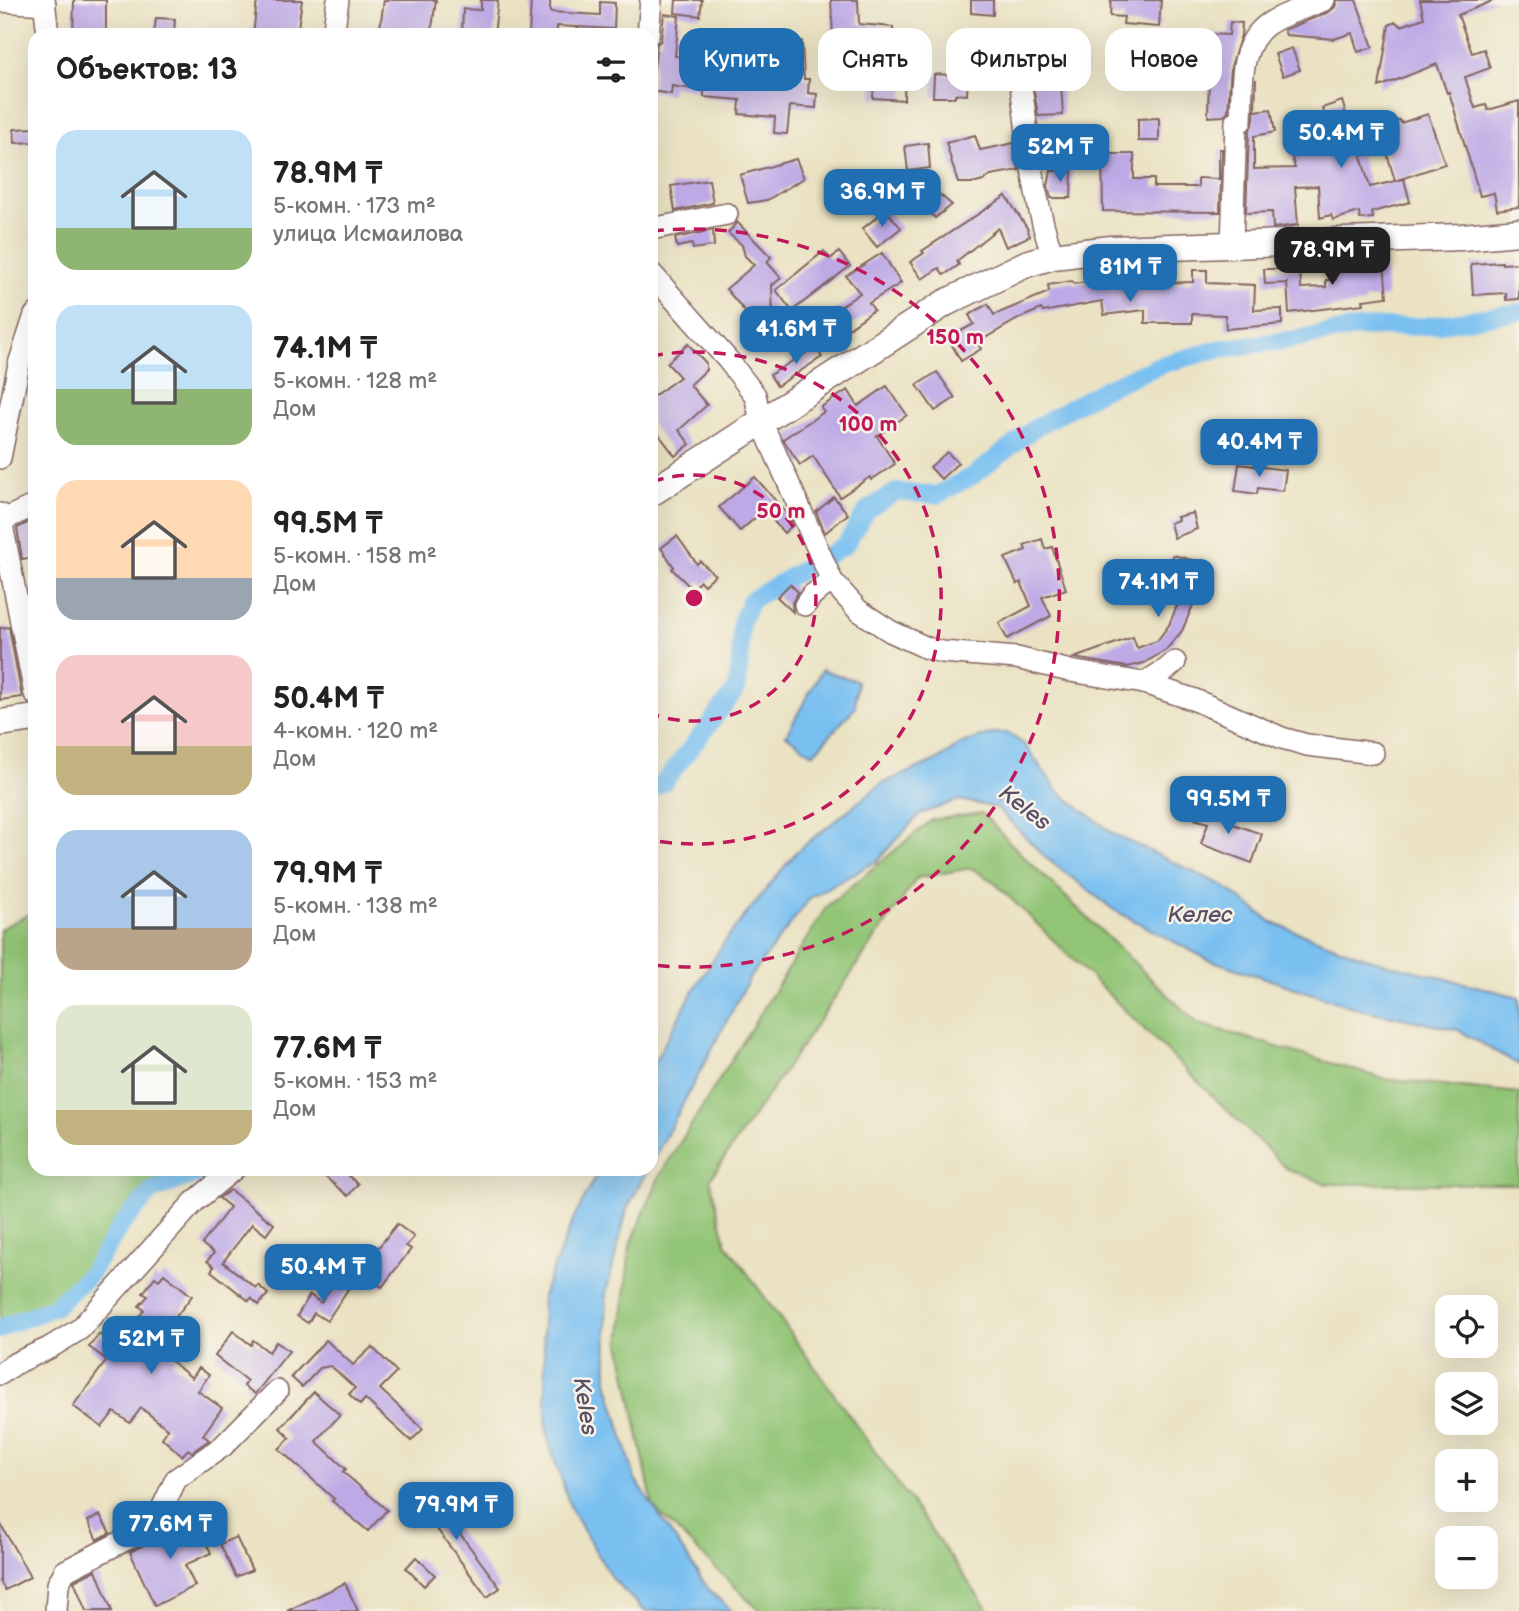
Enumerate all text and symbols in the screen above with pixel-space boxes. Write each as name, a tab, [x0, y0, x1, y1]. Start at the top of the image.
chip: Купить	[679, 28, 804, 91]
chip: Снять	[818, 28, 932, 91]
chip: Фильтры	[946, 28, 1091, 91]
chip: Новое	[1105, 28, 1222, 91]
icon: filters	[592, 51, 630, 89]
text: Объектов: 13	[56, 52, 237, 88]
pin: 50.4M ₸	[1276, 110, 1406, 170]
text: 50.4M ₸	[1299, 119, 1383, 147]
pin: 52M ₸	[1011, 124, 1109, 184]
text: 52M ₸	[1027, 133, 1093, 161]
text: 78.9M ₸	[273, 156, 382, 192]
icon: home	[112, 158, 196, 242]
pin: 36.9M ₸	[817, 170, 947, 229]
text: 36.9M ₸	[840, 178, 924, 206]
text: 5-комн. · 173 m²	[273, 192, 436, 220]
text: улица Исмаилова	[273, 220, 463, 248]
pin: 78.9M ₸	[1267, 228, 1397, 287]
text: 78.9M ₸	[1290, 236, 1374, 264]
pin: 81M ₸	[1081, 244, 1179, 304]
text: 81M ₸	[1099, 253, 1161, 281]
pin: 41.6M ₸	[731, 306, 861, 366]
text: 41.6M ₸	[756, 315, 836, 343]
text: 150 m	[926, 325, 984, 350]
text: 74.1M ₸	[273, 331, 377, 367]
icon: home	[112, 333, 196, 417]
text: 5-комн. · 128 m²	[273, 367, 437, 395]
text: Дом	[273, 395, 316, 423]
text: 100 m	[839, 412, 897, 437]
pin: 40.4M ₸	[1194, 420, 1324, 479]
text: 40.4M ₸	[1216, 428, 1302, 456]
text: 50 m	[757, 499, 805, 524]
text: 99.5M ₸	[273, 506, 382, 542]
icon: home	[112, 508, 196, 592]
text: 5-комн. · 158 m²	[273, 542, 437, 570]
pin: 74.1M ₸	[1093, 560, 1223, 619]
text: 74.1M ₸	[1118, 568, 1198, 596]
text: Дом	[273, 570, 316, 598]
centre of rings	[682, 586, 706, 610]
text: 50.4M ₸	[273, 681, 384, 717]
icon: home	[112, 683, 196, 767]
text: 4-комн. · 120 m²	[273, 717, 438, 745]
text: Дом	[273, 745, 316, 773]
pin: 99.5M ₸	[1163, 776, 1293, 836]
water label: Keles	[993, 779, 1056, 837]
text: 99.5M ₸	[1186, 785, 1270, 813]
text: 79.9M ₸	[273, 856, 382, 892]
icon: home	[112, 858, 196, 942]
text: 5-комн. · 138 m²	[273, 892, 438, 920]
water label: Келес	[1168, 901, 1233, 929]
text: Дом	[273, 920, 316, 948]
text: 77.6M ₸	[273, 1031, 381, 1067]
icon: home	[112, 1033, 196, 1117]
text: 5-комн. · 153 m²	[273, 1067, 438, 1095]
text: Дом	[273, 1095, 316, 1123]
pin: 50.4M ₸	[258, 1244, 388, 1304]
text: 50.4M ₸	[281, 1253, 365, 1281]
map controls	[1435, 1295, 1498, 1589]
button: locate	[1435, 1295, 1498, 1358]
pin: 52M ₸	[102, 1316, 200, 1376]
text: 52M ₸	[118, 1325, 184, 1353]
button: layers	[1435, 1372, 1498, 1435]
water label: Keles	[567, 1375, 603, 1438]
button: +	[1435, 1449, 1498, 1512]
pin: 79.9M ₸	[391, 1482, 521, 1542]
text: 79.9M ₸	[414, 1491, 498, 1519]
pin: 77.6M ₸	[105, 1502, 235, 1561]
text: 77.6M ₸	[129, 1510, 211, 1538]
button: −	[1435, 1526, 1498, 1589]

